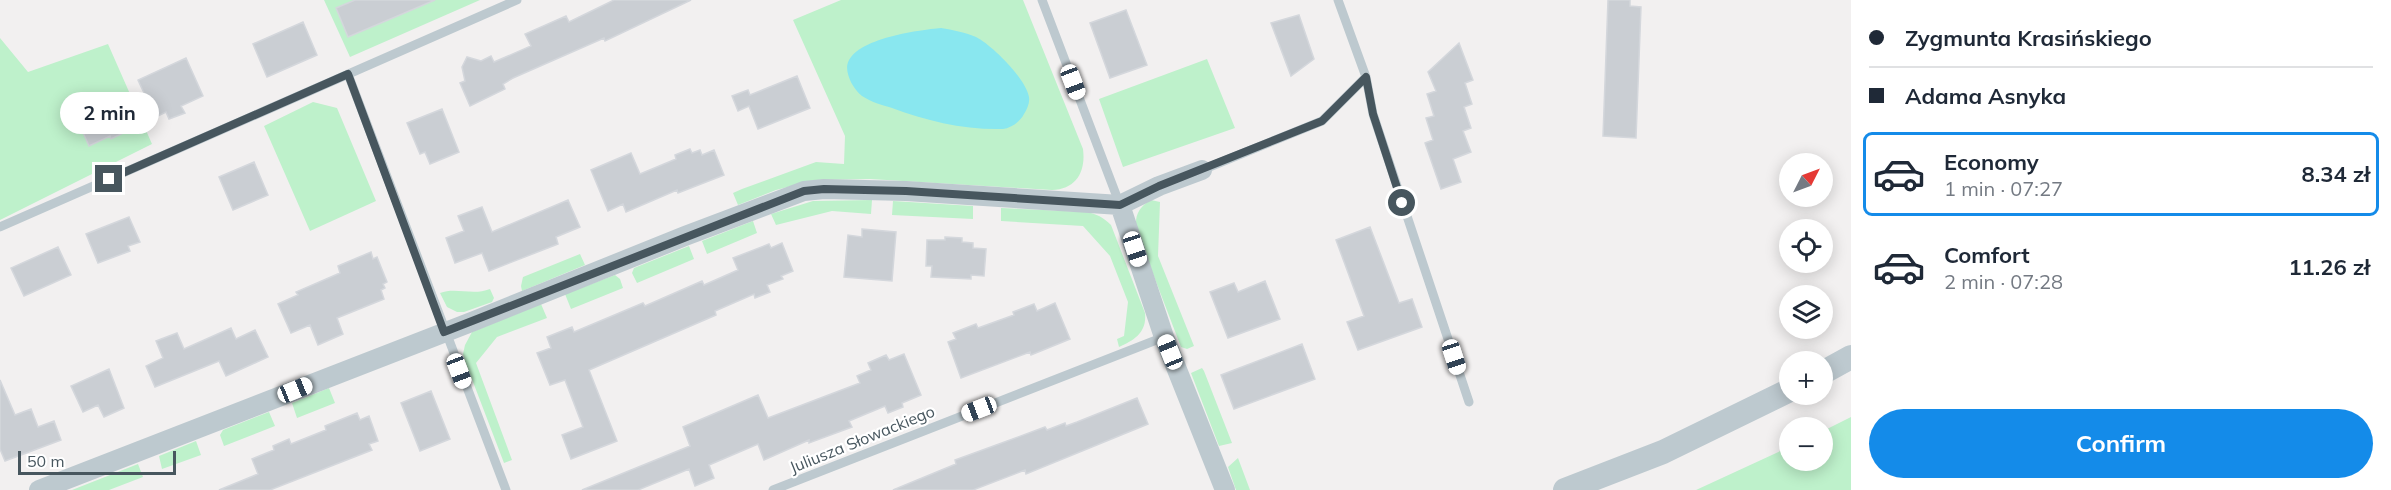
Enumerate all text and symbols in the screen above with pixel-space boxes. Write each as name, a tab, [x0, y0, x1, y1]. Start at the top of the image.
text: Zygmunta Krasińskiego	[1905, 24, 2152, 52]
car	[1058, 62, 1088, 102]
text: Adama Asnyka	[1905, 82, 2066, 110]
callout: 2 min	[60, 92, 158, 134]
text: 2 min	[83, 100, 136, 125]
icon: car	[1872, 147, 1926, 201]
text: Economy	[1944, 148, 2039, 176]
north arrow	[1779, 153, 1833, 207]
map controls	[1779, 153, 1833, 471]
text: 8.34 zł	[2302, 160, 2370, 188]
route end	[95, 165, 122, 192]
text: 1 min · 07:27	[1944, 176, 2063, 201]
route start	[1388, 189, 1415, 216]
button: locate	[1779, 219, 1833, 273]
car	[1121, 229, 1149, 269]
icon: car	[1872, 240, 1926, 294]
text: Comfort	[1944, 241, 2030, 269]
text: 11.26 zł	[2288, 253, 2370, 281]
text: 2 min · 07:28	[1944, 269, 2063, 294]
button: layers	[1779, 285, 1833, 339]
car	[1155, 332, 1185, 372]
car	[1440, 337, 1468, 377]
car	[444, 351, 474, 391]
button: +	[1779, 351, 1833, 405]
car	[275, 375, 315, 405]
car	[959, 394, 999, 424]
street label: Juliusza Słowackiego	[786, 401, 938, 477]
button: Confirm	[1869, 409, 2373, 478]
button: −	[1779, 417, 1833, 471]
scale bar	[18, 448, 176, 476]
text: 50 m	[27, 451, 64, 471]

